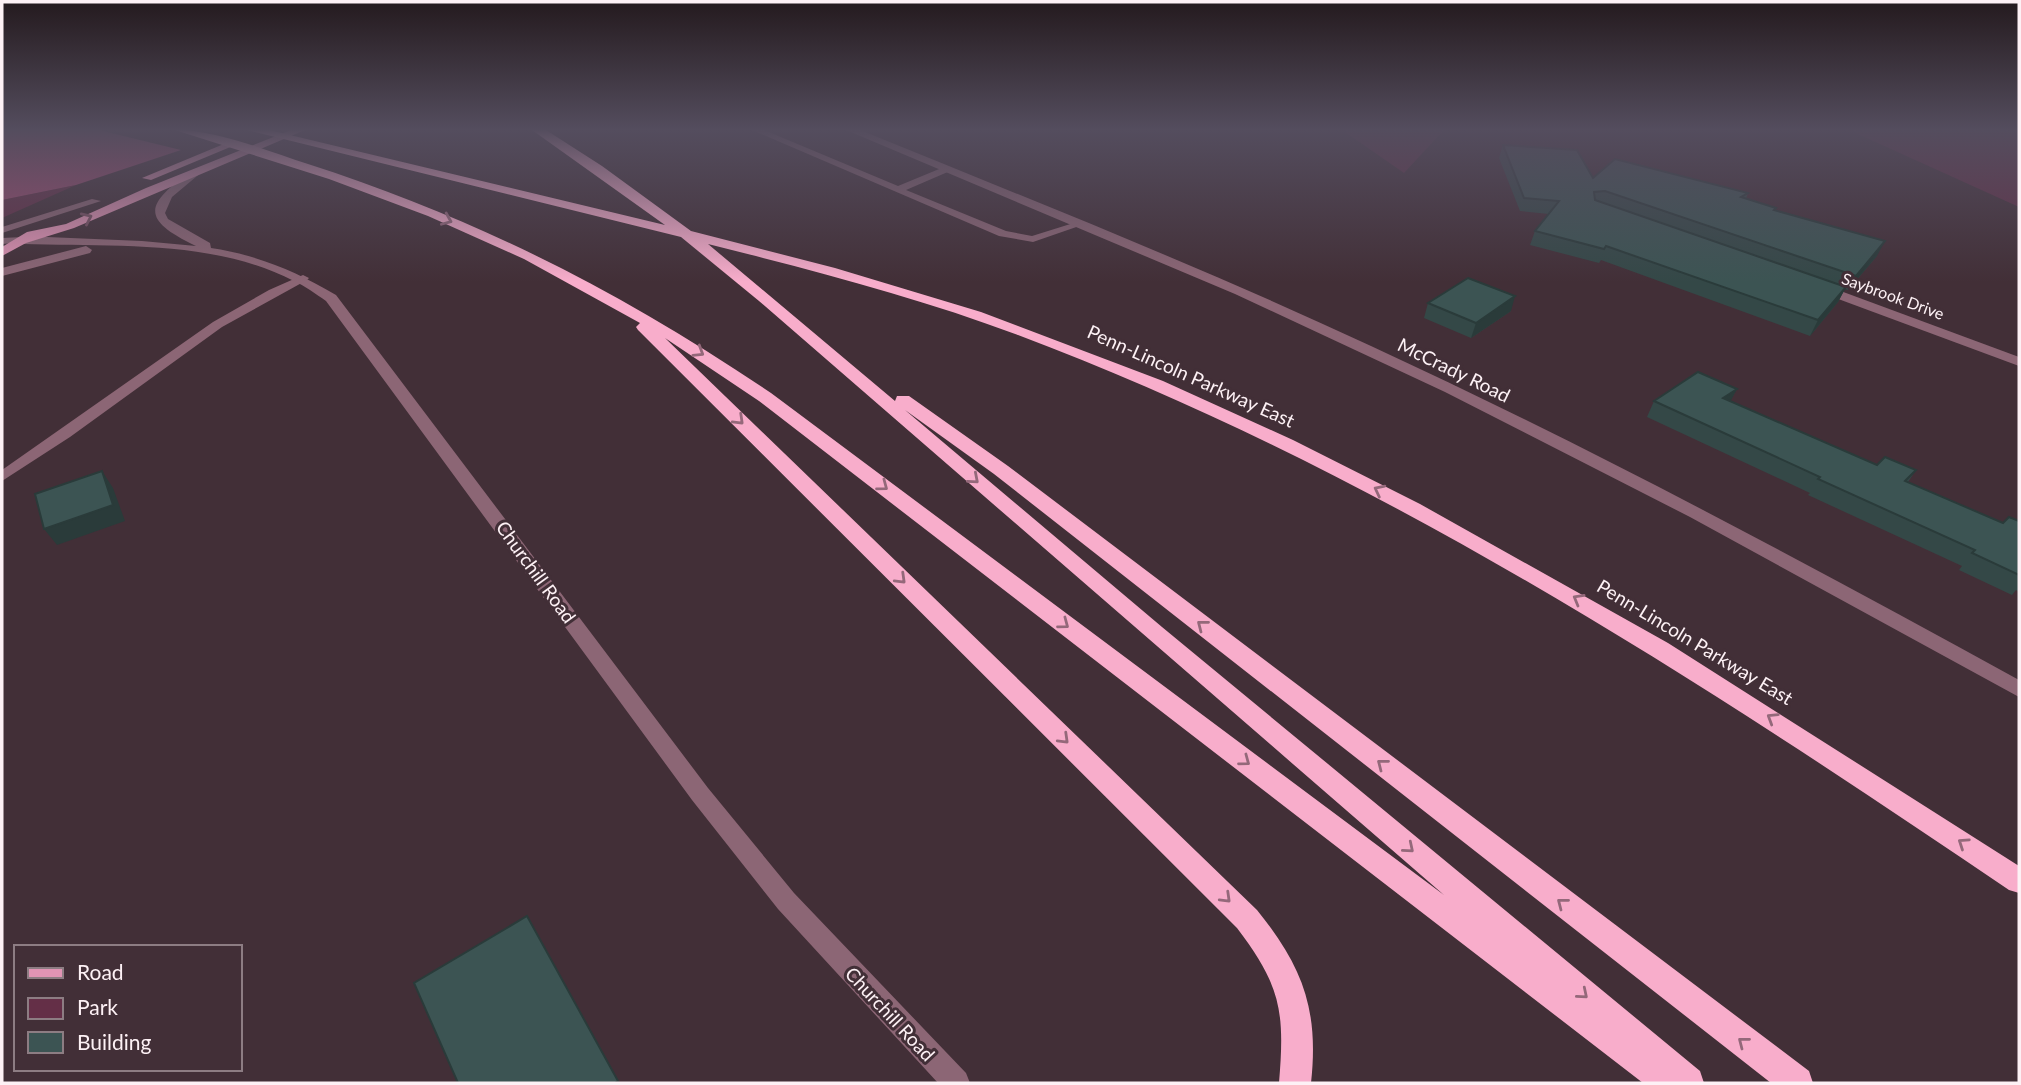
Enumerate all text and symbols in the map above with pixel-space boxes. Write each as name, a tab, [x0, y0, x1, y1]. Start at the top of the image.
one-way arrow	[440, 211, 452, 225]
one-way arrow	[80, 212, 92, 226]
street label: Saybrook Drive	[1839, 268, 1947, 323]
street label: Penn-Lincoln Parkway East	[1084, 319, 1299, 432]
street label: McCrady Road	[1394, 332, 1514, 407]
one-way arrow	[692, 343, 705, 356]
one-way arrow	[730, 412, 743, 425]
one-way arrow	[965, 471, 978, 483]
one-way arrow	[875, 478, 888, 490]
one-way arrow	[1374, 485, 1386, 498]
street label: Churchill Road	[492, 516, 581, 627]
one-way arrow	[893, 571, 906, 584]
street label: Penn-Lincoln Parkway East	[1593, 574, 1798, 709]
one-way arrow	[1573, 594, 1586, 607]
one-way arrow	[1056, 615, 1069, 628]
one-way arrow	[1197, 621, 1210, 634]
one-way arrow	[1767, 713, 1780, 726]
one-way arrow	[1055, 730, 1068, 743]
one-way arrow	[1237, 753, 1250, 766]
one-way arrow	[1378, 759, 1390, 772]
one-way arrow	[1957, 838, 1970, 851]
one-way arrow	[1402, 839, 1414, 852]
one-way arrow	[1218, 889, 1231, 902]
one-way arrow	[1558, 898, 1570, 911]
legend	[14, 945, 242, 1071]
text: Road	[77, 959, 124, 984]
street label: Churchill Road	[841, 962, 940, 1066]
one-way arrow	[1575, 986, 1588, 999]
text: Park	[77, 994, 118, 1019]
text: Building	[77, 1029, 152, 1054]
one-way arrow	[1738, 1037, 1750, 1050]

